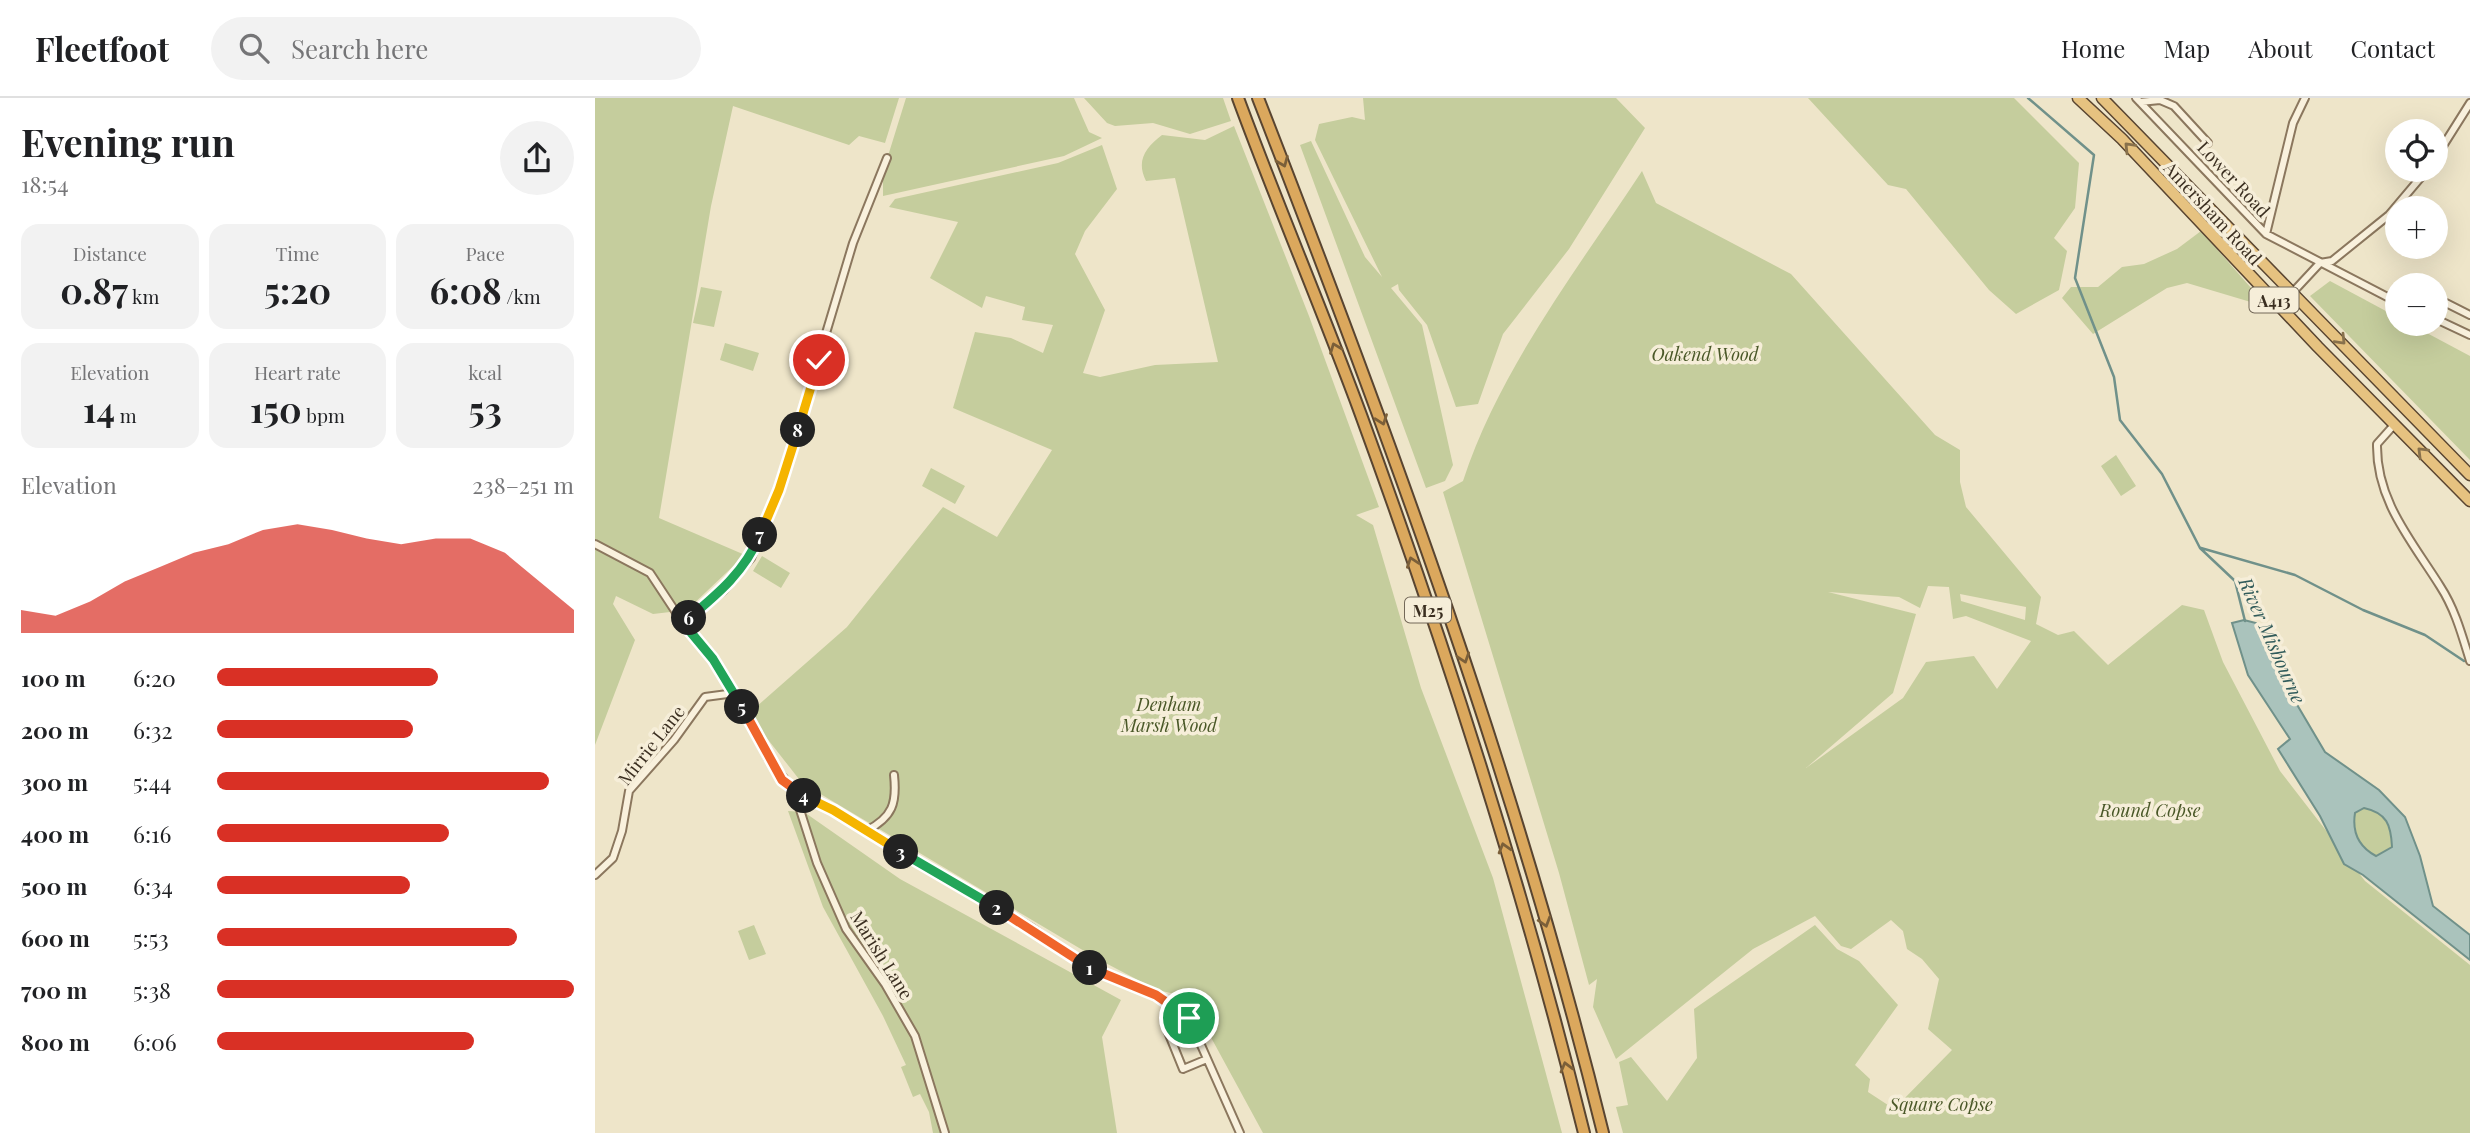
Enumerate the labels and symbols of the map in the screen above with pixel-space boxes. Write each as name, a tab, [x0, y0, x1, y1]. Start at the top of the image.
street label: Lower Road	[2192, 136, 2276, 223]
one-way arrow	[2124, 142, 2137, 155]
one-way arrow	[1275, 155, 1289, 167]
street label: Amersham Road	[2158, 155, 2268, 270]
road number: A413	[2249, 288, 2299, 312]
pin	[789, 330, 849, 390]
one-way arrow	[2333, 332, 2346, 345]
one-way arrow	[1330, 342, 1344, 354]
park label: Oakend Wood	[1652, 342, 1760, 366]
pin: 8	[781, 412, 815, 448]
one-way arrow	[1374, 413, 1388, 425]
one-way arrow	[2417, 448, 2430, 461]
pin: 7	[743, 518, 777, 552]
one-way arrow	[1406, 556, 1420, 568]
water label: River Misbourne	[2233, 572, 2312, 707]
road number: M25	[1405, 597, 1451, 622]
pin: 6	[671, 601, 707, 636]
one-way arrow	[1456, 651, 1470, 664]
pin: 5	[725, 690, 759, 724]
park label: Denham Marsh Wood	[1120, 692, 1218, 737]
street label: Mirrie Lane	[612, 700, 690, 790]
pin: 4	[787, 778, 822, 814]
park label: Round Copse	[2098, 798, 2201, 822]
pin: 3	[883, 834, 919, 870]
one-way arrow	[1497, 843, 1512, 855]
pin: 2	[979, 890, 1015, 926]
street label: Marish Lane	[845, 906, 919, 1004]
one-way arrow	[1537, 916, 1552, 928]
pin: 1	[1072, 950, 1107, 986]
pin	[1159, 988, 1219, 1048]
one-way arrow	[1560, 1061, 1575, 1073]
park label: Square Copse	[1888, 1092, 1993, 1116]

